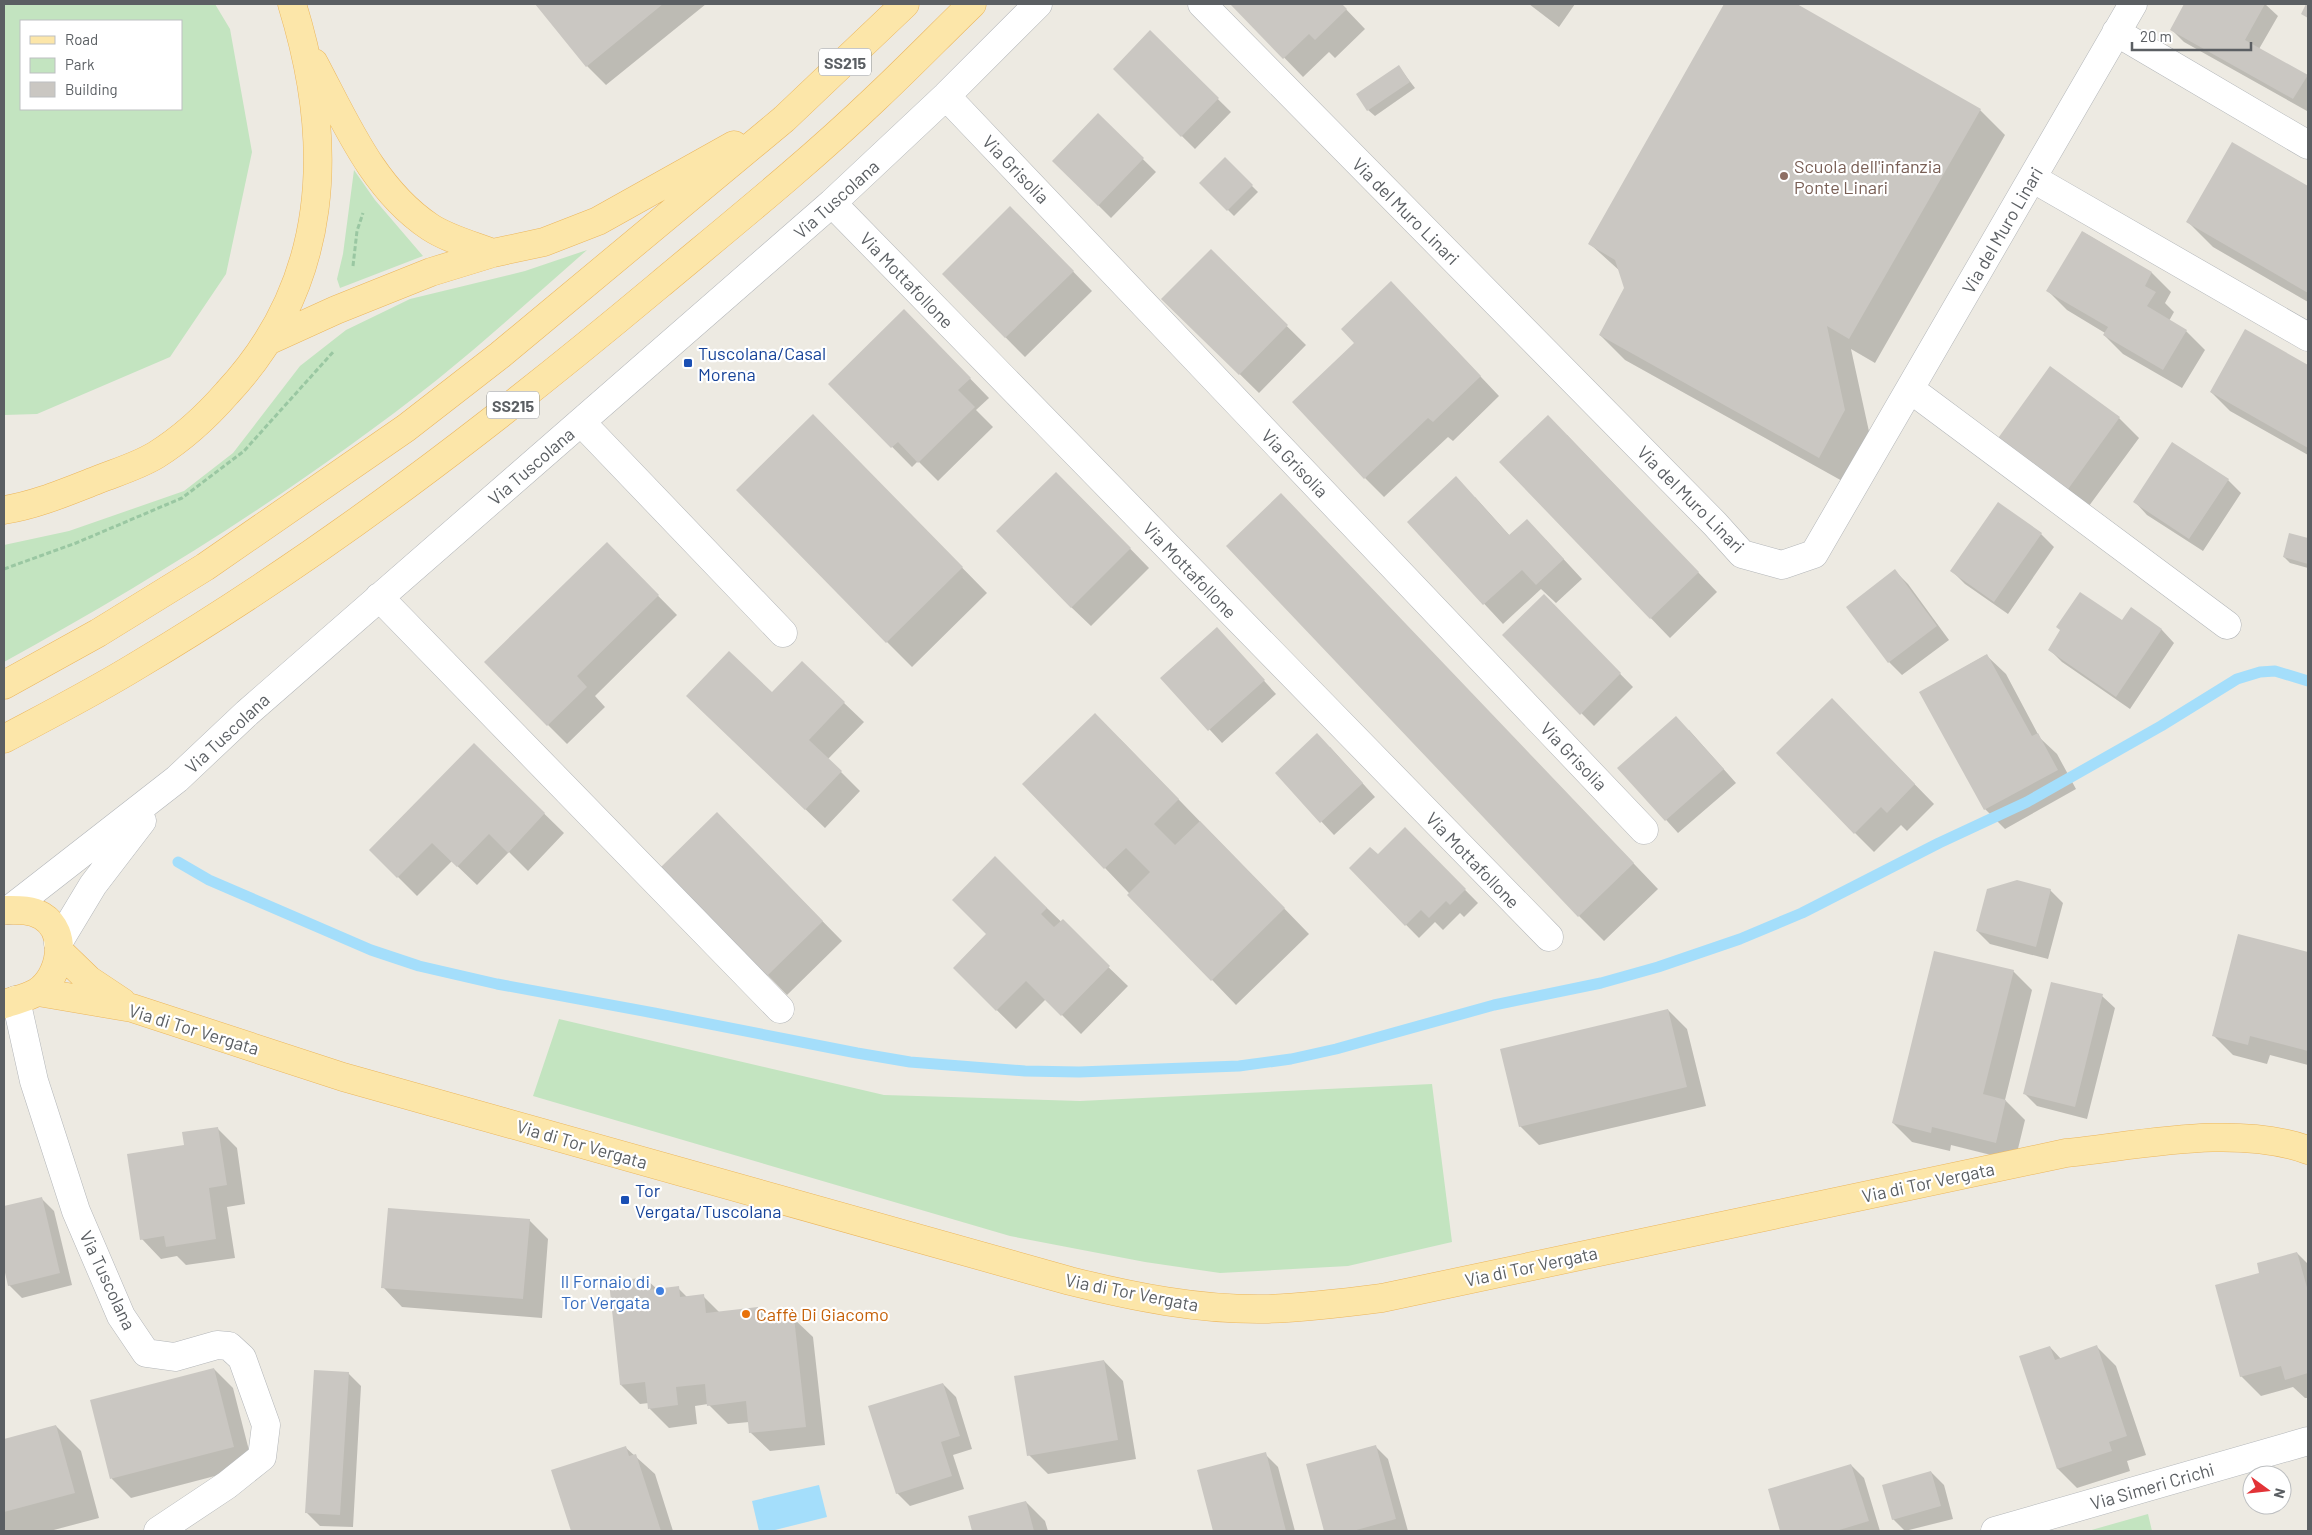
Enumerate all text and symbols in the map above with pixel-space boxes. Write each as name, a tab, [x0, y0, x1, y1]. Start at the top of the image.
legend	[20, 20, 182, 110]
scale bar	[2132, 20, 2251, 52]
text: 20 m	[2140, 27, 2172, 45]
text: Road	[65, 30, 98, 48]
road number: SS215	[819, 48, 871, 76]
text: Park	[65, 55, 95, 73]
text: Building	[65, 80, 118, 98]
street label: Via Grisolia	[978, 130, 1054, 208]
street label: Via del Muro Linari	[1348, 153, 1464, 269]
street label: Via Tuscolana	[789, 155, 883, 243]
place label: Scuola dell'infanzia Ponte Linari	[1794, 155, 1941, 198]
street label: Via del Muro Linari	[1957, 163, 2047, 297]
marker: Scuola dell'infanzia Ponte Linari	[1778, 170, 1790, 182]
street label: Via Mottafollone	[856, 227, 958, 333]
place label: Tuscolana/Casal Morena	[698, 342, 826, 385]
marker: Tuscolana/Casal Morena	[682, 357, 694, 369]
road number: SS215	[487, 392, 539, 418]
street label: Via Tuscolana	[483, 423, 579, 509]
street label: Via Grisolia	[1257, 424, 1333, 502]
street label: Via del Muro Linari	[1633, 441, 1749, 557]
street label: Via Mottafollone	[1139, 517, 1241, 623]
street label: Via Tuscolana	[180, 688, 274, 778]
street label: Via Grisolia	[1536, 717, 1612, 795]
street label: Via Mottafollone	[1422, 807, 1524, 913]
street label: Via di Tor Vergata	[126, 999, 262, 1059]
street label: Via di Tor Vergata	[514, 1115, 650, 1173]
street label: Via di Tor Vergata	[1860, 1157, 1996, 1207]
place label: Tor Vergata/Tuscolana	[635, 1179, 781, 1222]
marker: Tor Vergata/Tuscolana	[619, 1194, 631, 1206]
street label: Via Tuscolana	[75, 1227, 141, 1333]
street label: Via di Tor Vergata	[1463, 1241, 1599, 1291]
street label: Via di Tor Vergata	[1064, 1268, 1200, 1316]
place label: Il Fornaio di Tor Vergata	[560, 1270, 650, 1313]
marker: Il Fornaio di Tor Vergata	[654, 1285, 666, 1297]
place label: Caffè Di Giacomo	[756, 1303, 889, 1325]
marker: Caffè Di Giacomo	[740, 1308, 752, 1320]
street label: Via Simeri Crichi	[2087, 1458, 2217, 1514]
north arrow	[2242, 1465, 2292, 1515]
text: N	[2271, 1487, 2289, 1500]

